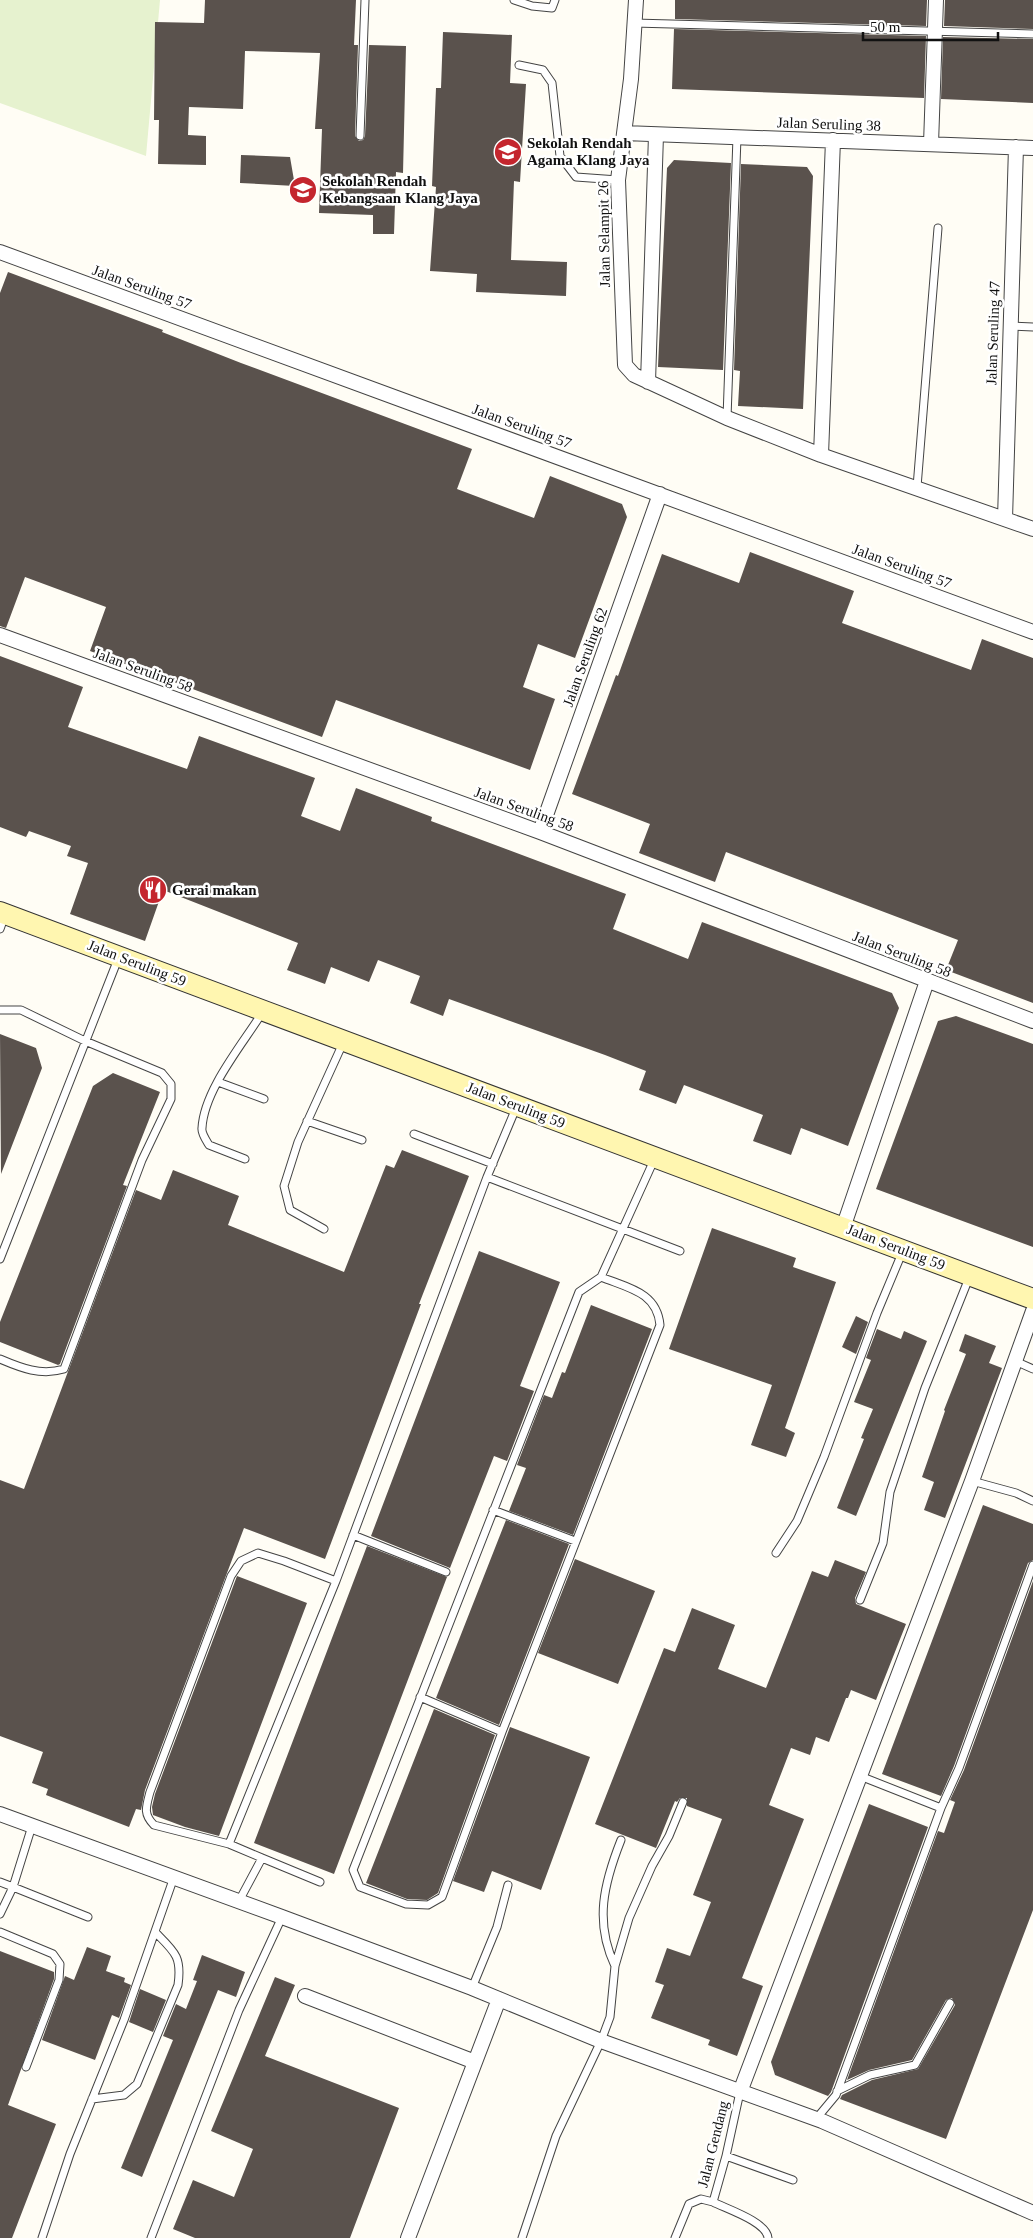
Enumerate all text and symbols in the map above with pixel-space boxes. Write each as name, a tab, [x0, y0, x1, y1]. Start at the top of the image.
scale bar	[863, 10, 998, 42]
text: 50 m	[870, 19, 901, 35]
street label: Jalan Seruling 38	[777, 114, 881, 134]
place label: Sekolah Rendah Agama Klang Jaya	[527, 135, 650, 168]
school or university icon: Sekolah Rendah Agama Klang Jaya	[493, 137, 523, 167]
place label: Sekolah Rendah Kebangsaan Klang Jaya	[322, 173, 478, 206]
school or university icon: Sekolah Rendah Kebangsaan Klang Jaya	[288, 175, 318, 205]
street label: Jalan Selampit 26	[595, 180, 613, 287]
street label: Jalan Seruling 57	[90, 262, 194, 312]
street label: Jalan Seruling 47	[983, 280, 1003, 385]
street label: Jalan Seruling 57	[470, 401, 574, 451]
street label: Jalan Seruling 57	[850, 541, 954, 591]
street label: Jalan Seruling 62	[560, 605, 610, 709]
street label: Jalan Seruling 58	[91, 645, 195, 695]
street label: Jalan Seruling 58	[472, 784, 576, 834]
restaurant icon: Gerai makan	[138, 875, 168, 905]
place label: Gerai makan	[172, 882, 257, 898]
street label: Jalan Seruling 58	[851, 928, 953, 980]
street label: Jalan Seruling 59	[86, 937, 188, 989]
street label: Jalan Seruling 59	[465, 1079, 567, 1131]
street label: Jalan Seruling 59	[845, 1221, 947, 1273]
street label: Jalan Gendang	[695, 2099, 732, 2189]

